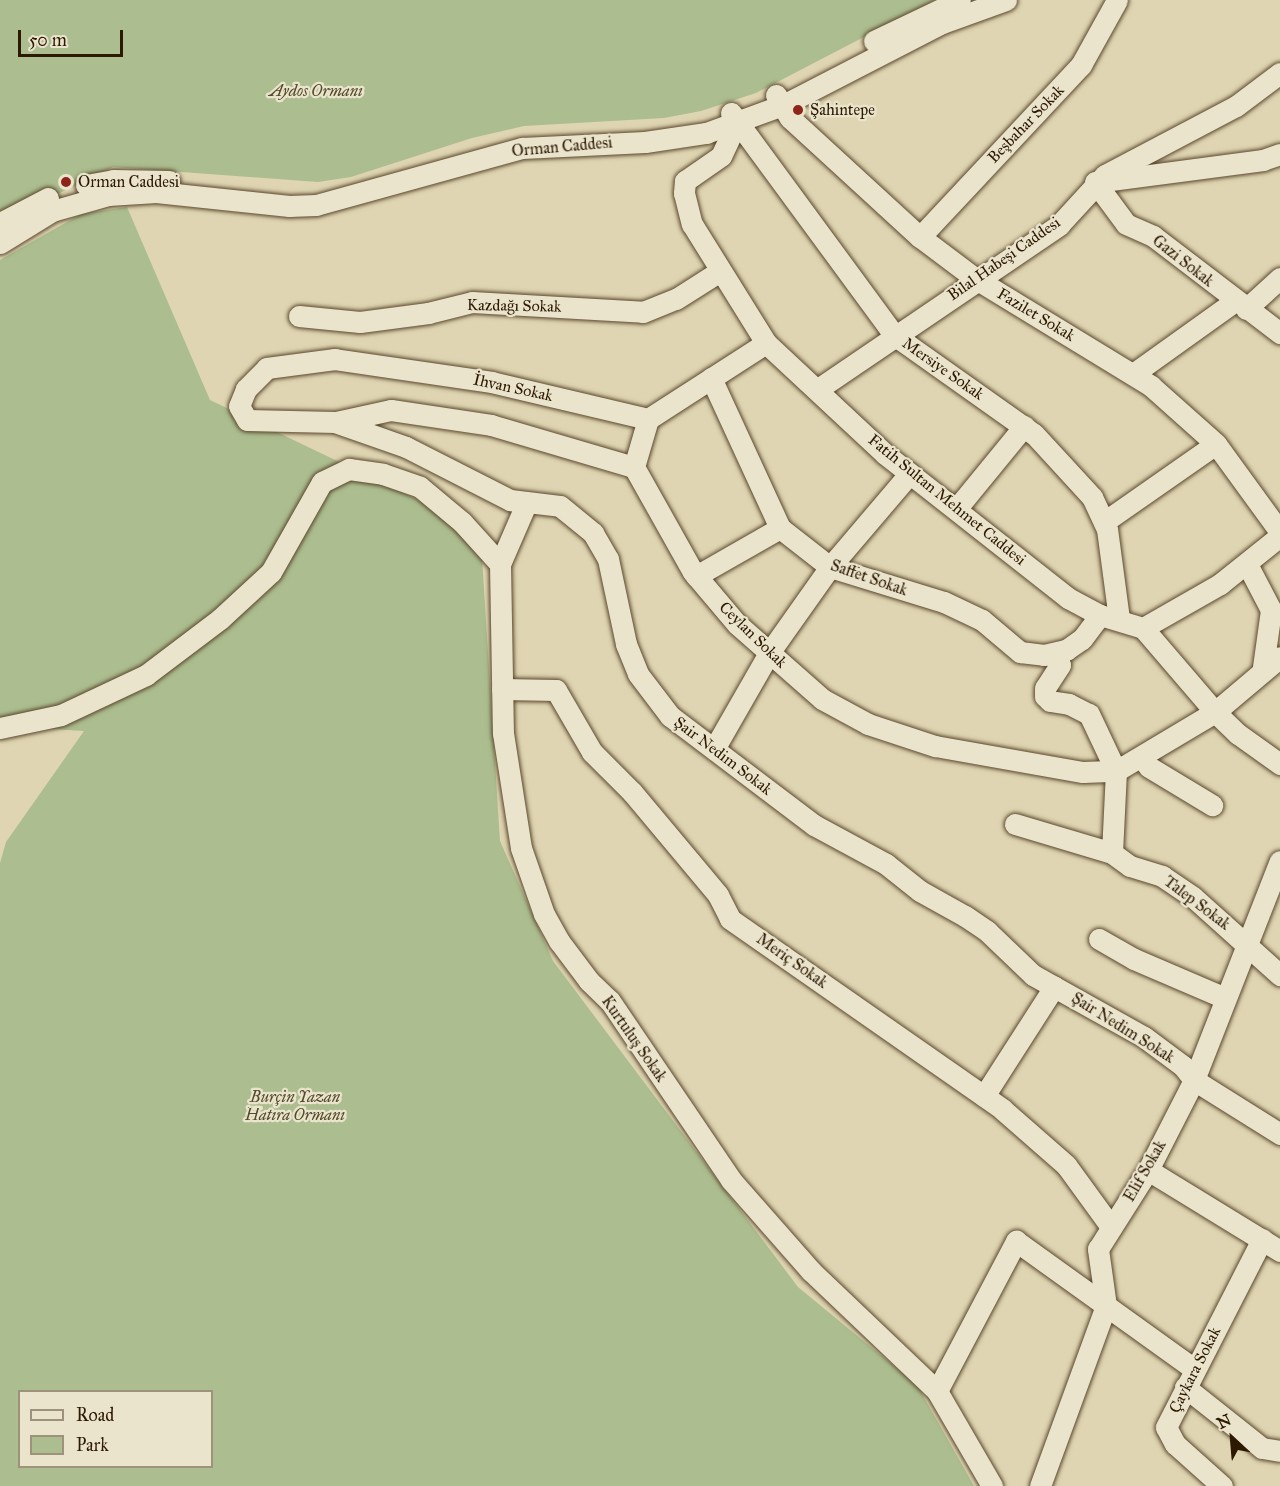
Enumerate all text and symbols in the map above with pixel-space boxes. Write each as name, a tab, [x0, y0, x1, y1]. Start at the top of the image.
scale bar	[21, 18, 126, 56]
text: 50 m	[29, 29, 67, 51]
park label: Aydos Ormanı	[269, 81, 363, 101]
street label: Beşbahar Sokak	[984, 81, 1068, 167]
place label: Şahintepe	[810, 100, 875, 120]
marker: Şahintepe	[791, 103, 805, 117]
street label: Orman Caddesi	[511, 133, 613, 161]
place label: Orman Caddesi	[78, 172, 179, 192]
marker: Orman Caddesi	[59, 175, 73, 189]
street label: Bilal Habeşi Caddesi	[944, 213, 1064, 305]
street label: Gazi Sokak	[1148, 231, 1218, 291]
street label: Fazilet Sokak	[994, 284, 1078, 346]
street label: Kazdağı Sokak	[467, 296, 561, 316]
street label: Mersiye Sokak	[898, 334, 988, 404]
street label: İhvan Sokak	[471, 370, 555, 406]
street label: Fatih Sultan Mehmet Caddesi	[864, 430, 1030, 570]
street label: Saffet Sokak	[828, 556, 910, 600]
street label: Ceylan Sokak	[715, 598, 791, 672]
street label: Şair Nedim Sokak	[670, 713, 776, 799]
street label: Talep Sokak	[1160, 872, 1234, 934]
street label: Meriç Sokak	[753, 929, 831, 993]
street label: Şair Nedim Sokak	[1068, 989, 1178, 1067]
street label: Kurtuluş Sokak	[597, 992, 671, 1086]
park label: Burçin Yazan Hatıra Ormanı	[245, 1087, 345, 1125]
street label: Elif Sokak	[1120, 1137, 1170, 1205]
street label: Çaykara Sokak	[1165, 1324, 1225, 1416]
legend	[18, 1390, 213, 1468]
text: Road	[76, 1404, 114, 1426]
north arrow	[1202, 1408, 1262, 1468]
text: N	[1214, 1410, 1234, 1433]
text: Park	[76, 1434, 109, 1456]

